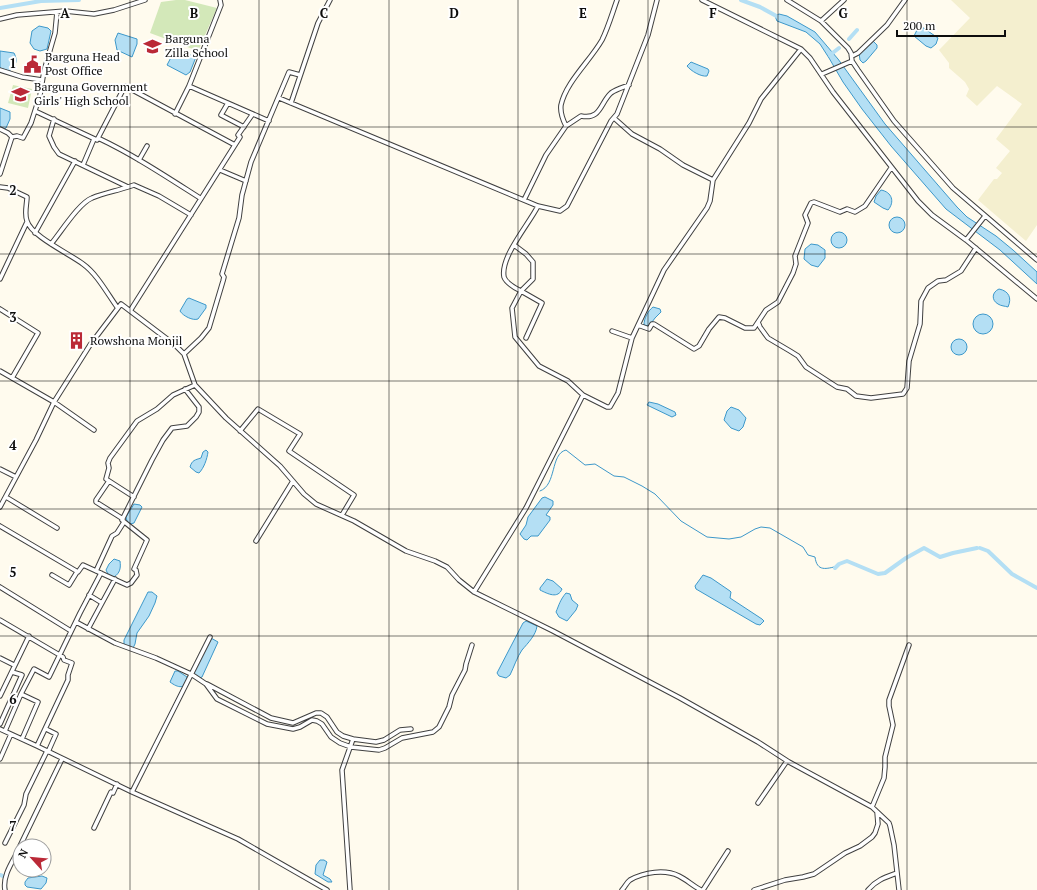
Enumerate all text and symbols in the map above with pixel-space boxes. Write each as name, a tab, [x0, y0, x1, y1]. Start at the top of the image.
text: A	[60, 4, 70, 22]
text: B	[190, 4, 198, 22]
text: C	[320, 4, 328, 22]
text: D	[449, 4, 459, 22]
text: E	[579, 4, 587, 22]
text: F	[709, 4, 717, 22]
text: G	[838, 4, 848, 22]
scale bar	[897, 12, 1005, 38]
text: 200 m	[903, 18, 936, 33]
place label: Barguna Zilla School	[165, 31, 228, 60]
school or university icon: Barguna Zilla School	[142, 36, 162, 56]
place label: Barguna Head Post Office	[45, 49, 120, 78]
text: 1	[9, 54, 17, 72]
public building icon: Barguna Head Post Office	[22, 54, 42, 74]
place label: Barguna Government Girls' High School	[34, 79, 148, 108]
school or university icon: Barguna Government Girls' High School	[11, 84, 31, 104]
text: 2	[9, 181, 17, 199]
text: 3	[9, 308, 17, 326]
building icon: Rowshona Monjil	[67, 331, 87, 351]
place label: Rowshona Monjil	[90, 333, 183, 348]
text: 4	[9, 436, 17, 454]
text: 5	[9, 563, 17, 581]
text: 6	[9, 690, 17, 708]
text: 7	[9, 817, 17, 835]
north arrow	[12, 838, 52, 878]
text: N	[15, 846, 32, 860]

